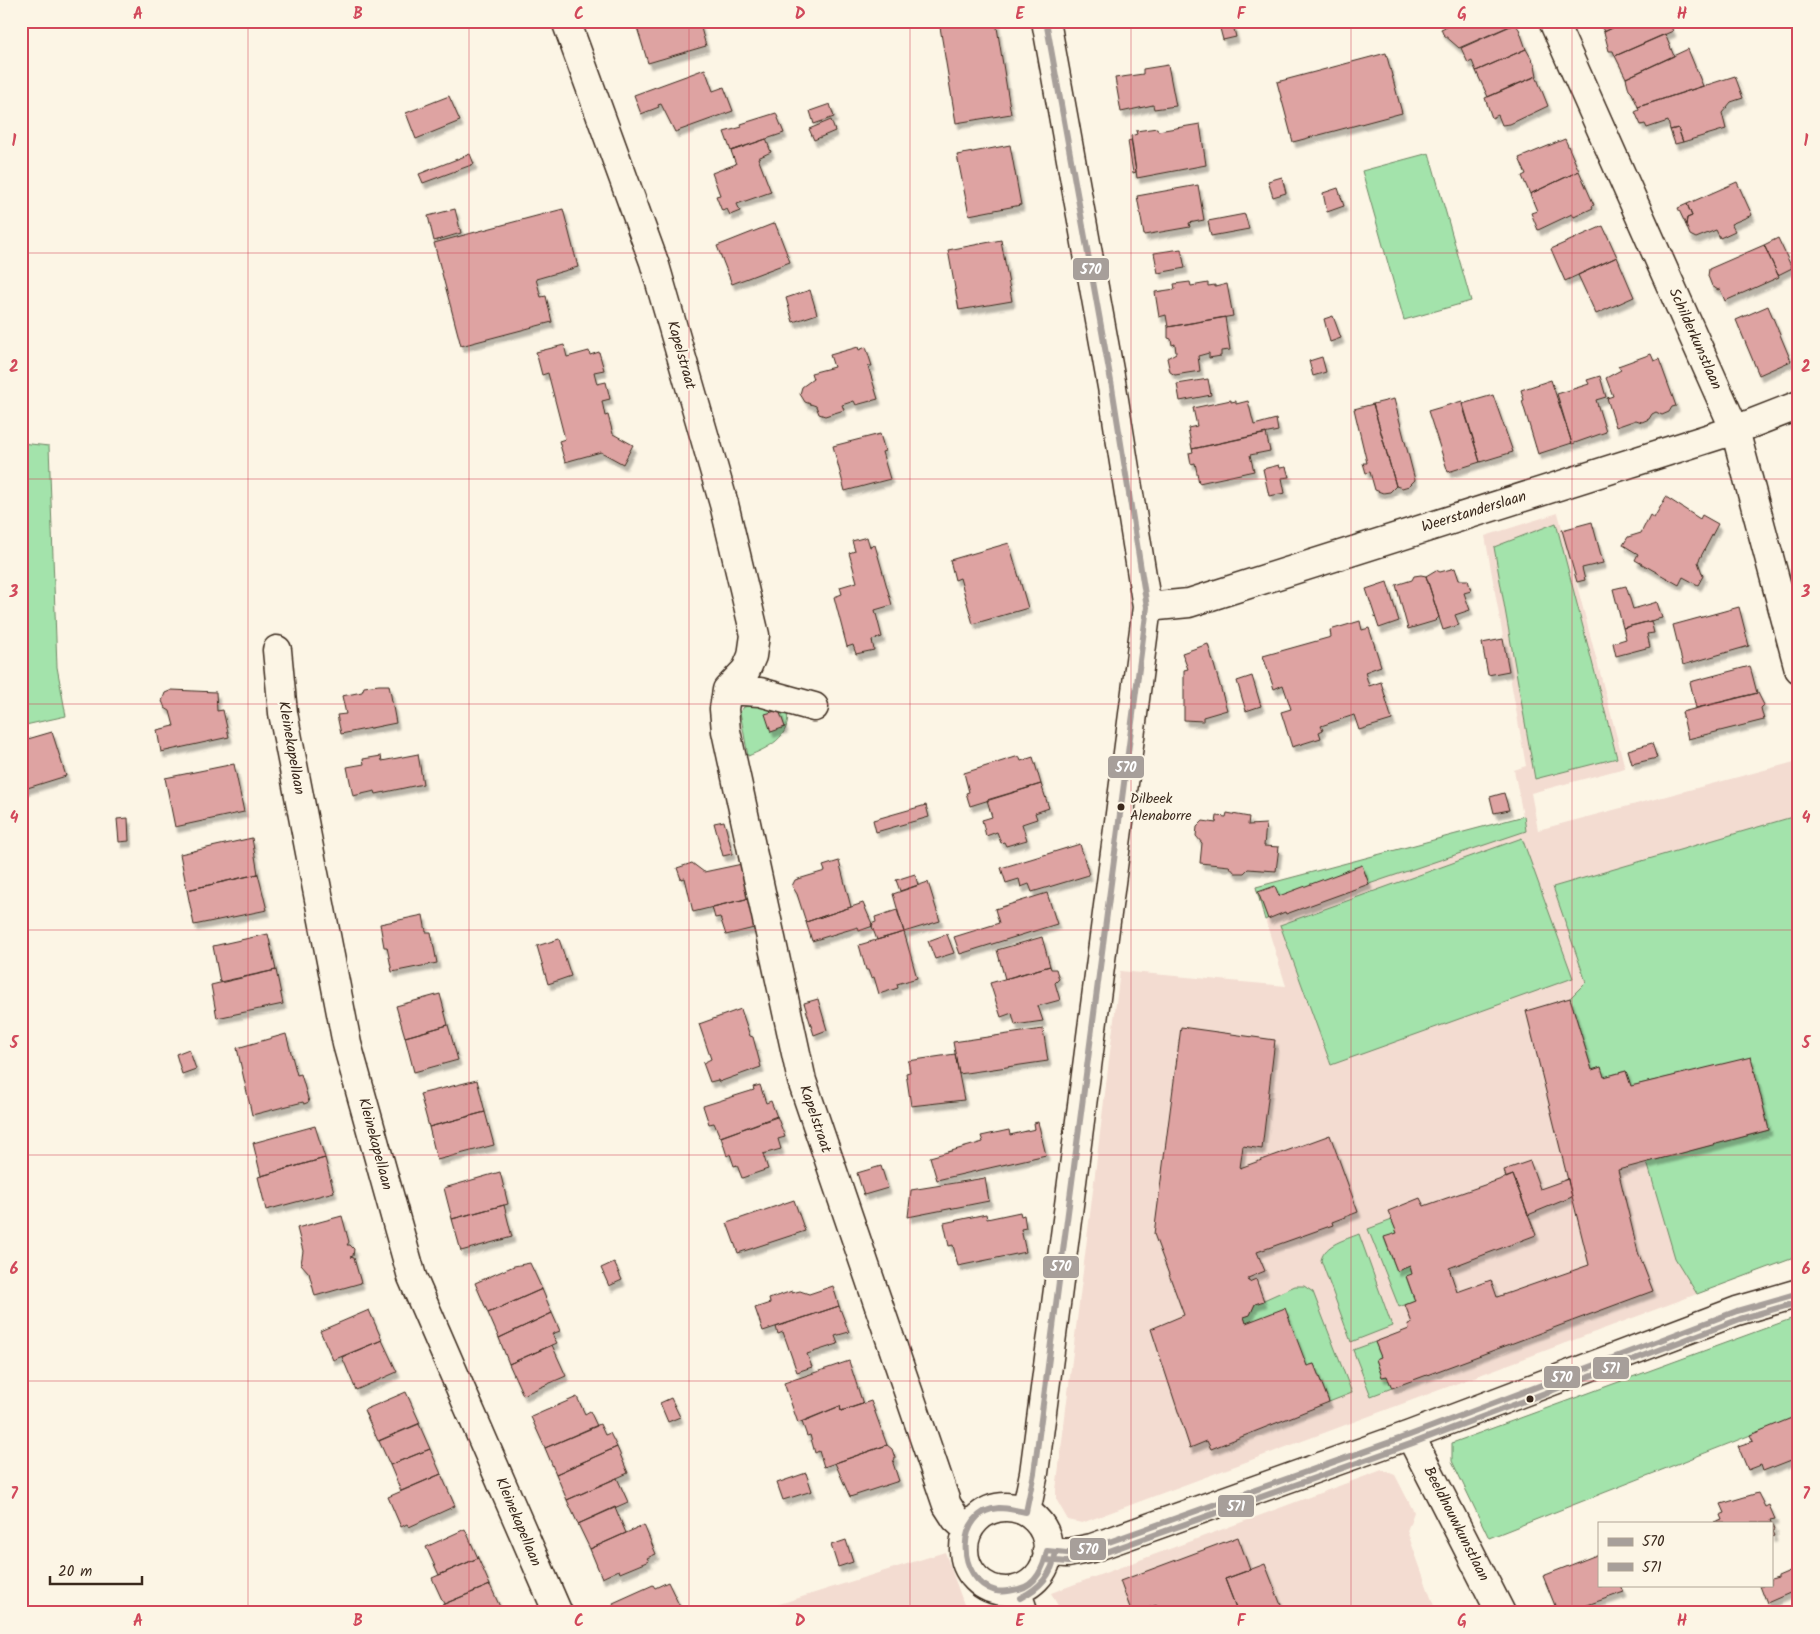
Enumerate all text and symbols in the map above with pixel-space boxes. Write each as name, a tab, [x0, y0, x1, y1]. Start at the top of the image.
text: A	[133, 2, 143, 27]
text: B	[353, 2, 363, 27]
text: C	[574, 2, 584, 27]
text: D	[795, 2, 806, 27]
text: E	[1016, 2, 1026, 27]
text: F	[1237, 2, 1247, 27]
text: G	[1457, 2, 1467, 27]
text: H	[1677, 2, 1687, 27]
text: 1	[12, 129, 17, 154]
text: 1	[1804, 129, 1809, 154]
line badge: 570	[1072, 257, 1110, 281]
text: 570	[1080, 259, 1102, 281]
street label: Schilderkunstlaan	[1662, 284, 1728, 394]
street label: Kapelstraat	[660, 318, 702, 392]
text: 2	[9, 355, 19, 380]
text: 2	[1801, 355, 1811, 380]
street label: Weerstanderslaan	[1418, 485, 1530, 539]
text: 3	[9, 580, 19, 605]
text: 3	[1801, 580, 1811, 605]
street label: Kleinekapellaan	[271, 699, 311, 797]
line badge: 570	[1107, 755, 1145, 779]
text: 570	[1115, 757, 1137, 779]
place label: Dilbeek Alenaborre	[1130, 788, 1192, 827]
marker: Dilbeek Alenaborre	[1116, 802, 1126, 812]
text: 4	[10, 806, 19, 831]
text: 4	[1802, 806, 1811, 831]
text: 5	[9, 1031, 20, 1056]
text: 5	[1801, 1031, 1812, 1056]
street label: Kapelstraat	[792, 1082, 838, 1156]
street label: Kleinekapellaan	[351, 1095, 399, 1193]
line badge: 570	[1042, 1255, 1080, 1279]
text: 570	[1050, 1256, 1072, 1278]
text: 6	[10, 1257, 19, 1282]
text: 6	[1802, 1257, 1811, 1282]
line badge: 571	[1592, 1356, 1630, 1380]
text: 571	[1601, 1358, 1621, 1380]
line badge: 570	[1543, 1365, 1581, 1389]
text: 570	[1551, 1367, 1573, 1389]
unlabelled marker	[1525, 1394, 1535, 1404]
street label: Beeldhouwkunstlaan	[1417, 1462, 1495, 1586]
street label: Kleinekapellaan	[488, 1474, 548, 1570]
text: 7	[10, 1482, 18, 1507]
text: 7	[1802, 1482, 1810, 1507]
line badge: 571	[1217, 1494, 1255, 1518]
text: 571	[1226, 1496, 1246, 1518]
legend	[1598, 1522, 1772, 1586]
text: 570	[1642, 1530, 1665, 1554]
line badge: 570	[1069, 1537, 1107, 1561]
text: 570	[1077, 1539, 1099, 1561]
scale bar	[50, 1554, 142, 1586]
text: 571	[1642, 1556, 1662, 1580]
text: 20 m	[58, 1560, 92, 1584]
text: A	[133, 1609, 143, 1634]
text: B	[353, 1609, 363, 1634]
text: C	[574, 1609, 584, 1634]
text: D	[795, 1609, 806, 1634]
text: E	[1016, 1609, 1026, 1634]
text: F	[1237, 1609, 1247, 1634]
text: G	[1457, 1609, 1467, 1634]
text: H	[1677, 1609, 1687, 1634]

